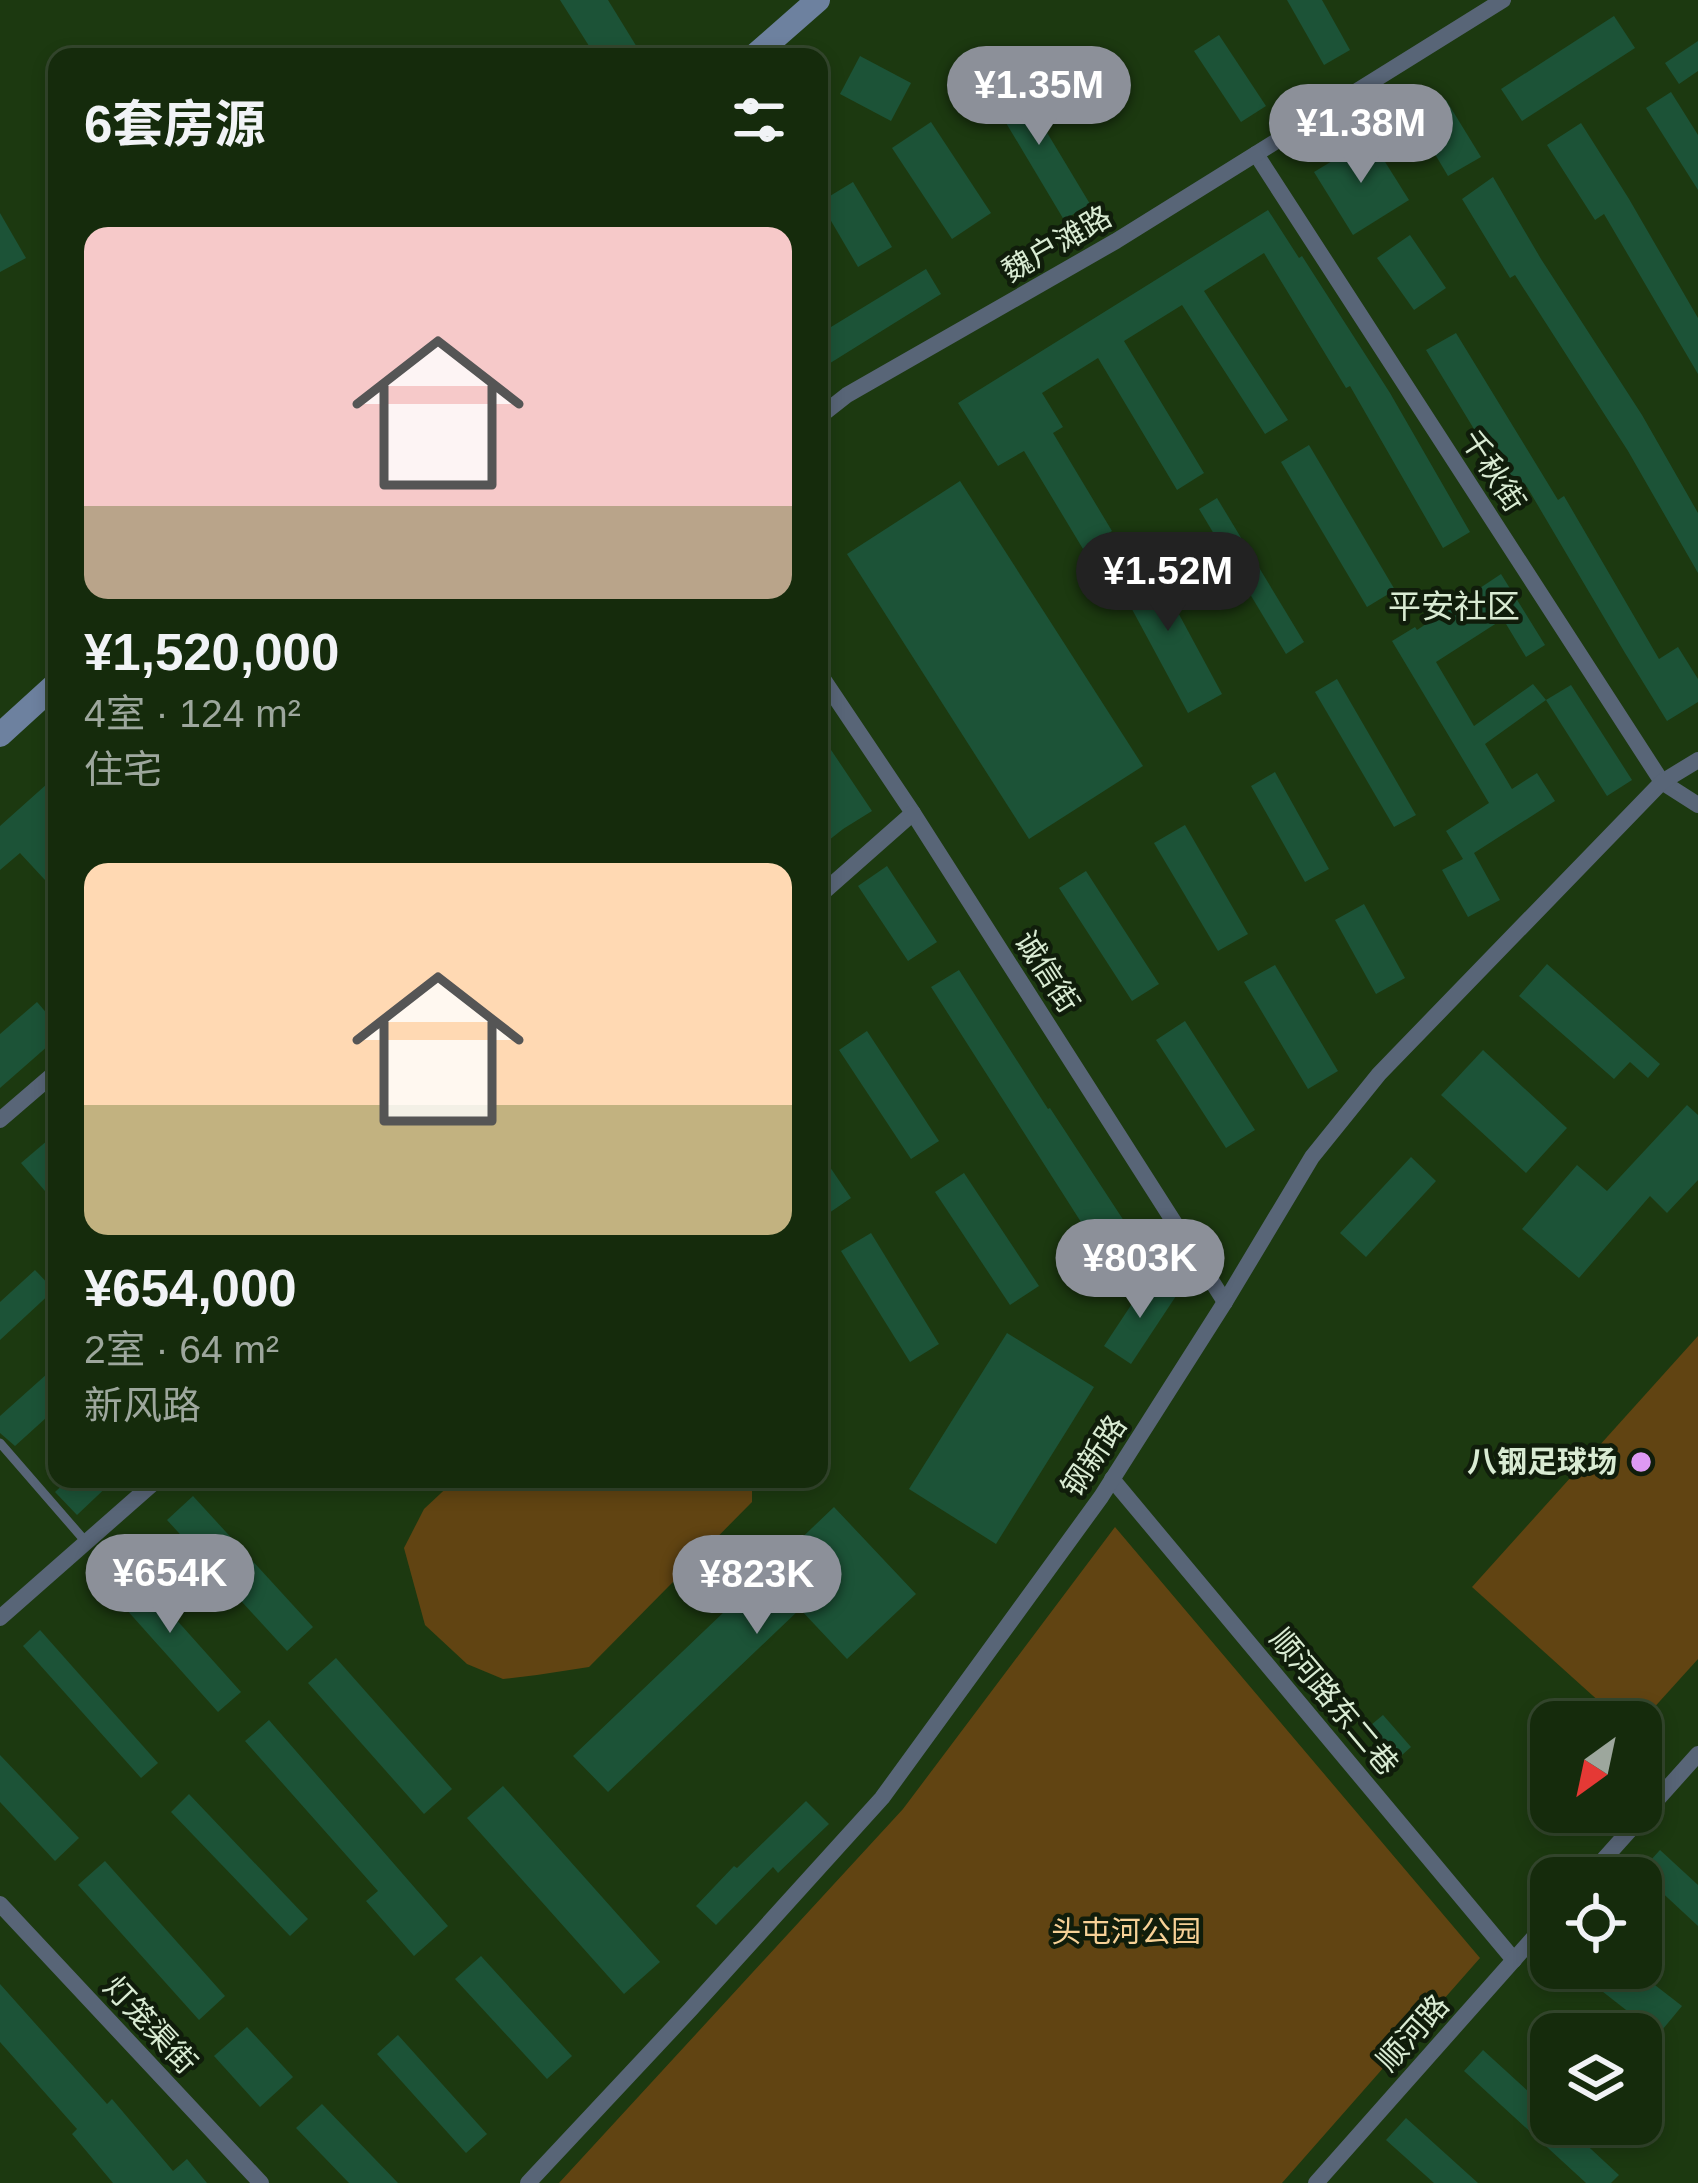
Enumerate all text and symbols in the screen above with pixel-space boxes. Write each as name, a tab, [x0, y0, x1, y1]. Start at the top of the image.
pin: ¥1.35M	[941, 46, 1137, 148]
text: ¥1.35M	[974, 63, 1104, 106]
pin: ¥1.38M	[1263, 84, 1459, 186]
icon: filters	[726, 87, 792, 153]
text: 6套房源	[84, 96, 265, 153]
text: ¥1.38M	[1296, 101, 1426, 144]
street label: 魏户滩路	[997, 199, 1117, 288]
icon: home	[330, 305, 546, 521]
street label: 千秋街	[1455, 424, 1532, 517]
pin: ¥1.52M	[1070, 532, 1266, 634]
text: ¥1.52M	[1103, 549, 1233, 592]
district label: 平安社区	[1388, 588, 1520, 625]
text: ¥1,520,000	[84, 624, 339, 681]
text: 4室 · 124 m²	[84, 692, 301, 735]
text: 住宅	[84, 748, 162, 791]
street label: 诚信街	[1009, 925, 1086, 1018]
icon: home	[330, 941, 546, 1157]
pin: ¥803K	[1056, 1219, 1224, 1321]
text: ¥803K	[1083, 1236, 1197, 1279]
text: ¥654,000	[84, 1260, 297, 1317]
text: 2室 · 64 m²	[84, 1328, 279, 1371]
text: 新风路	[84, 1384, 201, 1427]
street label: 钢新路	[1055, 1409, 1132, 1502]
place label: 八钢足球场	[1467, 1445, 1617, 1478]
marker: 八钢足球场	[1628, 1449, 1654, 1475]
pin: ¥654K	[86, 1534, 254, 1636]
pin: ¥823K	[673, 1535, 841, 1637]
text: ¥654K	[113, 1551, 227, 1594]
text: ¥823K	[700, 1552, 814, 1595]
street label: 顺河路东二巷	[1264, 1622, 1405, 1781]
north arrow	[1530, 1701, 1662, 1833]
map controls	[1530, 1701, 1662, 2145]
button: locate	[1530, 1857, 1662, 1989]
park label: 头屯河公园	[1051, 1915, 1201, 1948]
street label: 灯笼渠街	[97, 1970, 203, 2080]
street label: 顺河路	[1370, 1988, 1455, 2077]
button: layers	[1530, 2013, 1662, 2145]

